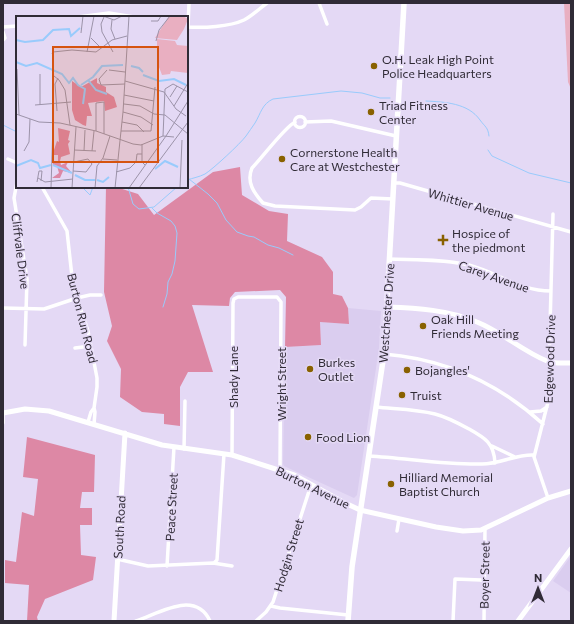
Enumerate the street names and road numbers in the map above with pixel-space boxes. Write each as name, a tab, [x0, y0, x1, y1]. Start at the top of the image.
street label: Whittier Avenue	[427, 185, 515, 223]
street label: Cliffvale Drive	[9, 212, 33, 290]
street label: Carey Avenue	[457, 257, 531, 295]
street label: Westchester Drive	[376, 263, 396, 363]
street label: Burton Run Road	[65, 272, 101, 365]
street label: Edgewood Drive	[540, 314, 558, 404]
street label: Shady Lane	[226, 346, 240, 408]
street label: Wright Street	[274, 347, 288, 421]
street label: Burton Avenue	[274, 463, 352, 511]
street label: Peace Street	[162, 472, 180, 542]
street label: South Road	[110, 495, 128, 559]
street label: Hodgin Street	[270, 517, 306, 593]
street label: Boyer Street	[476, 541, 492, 609]

